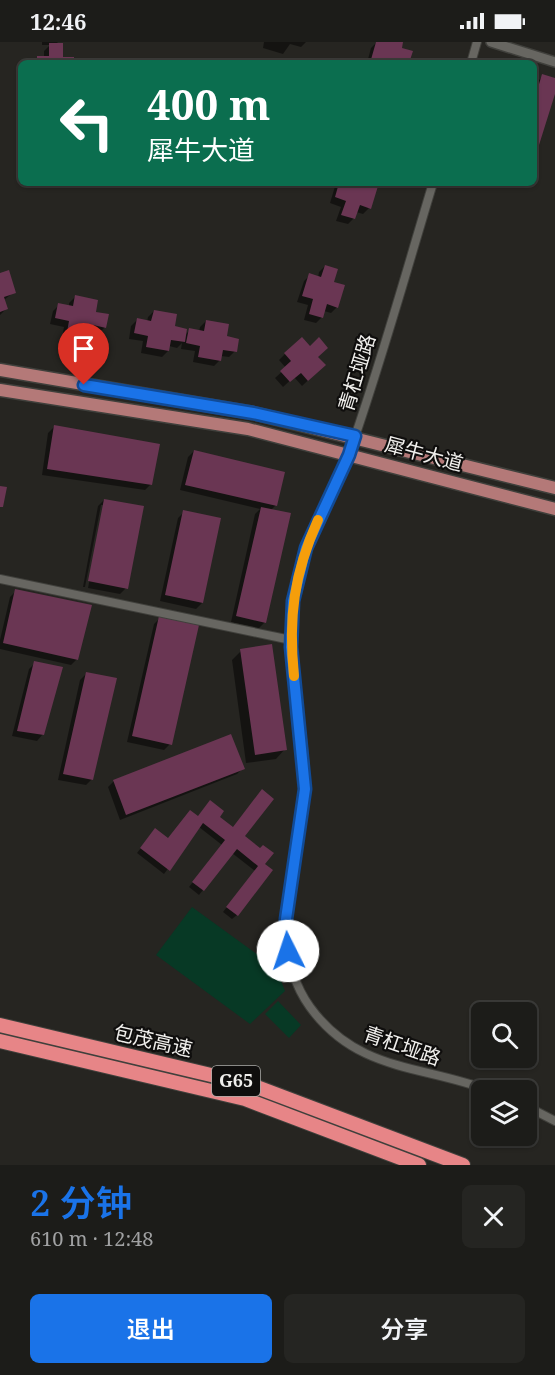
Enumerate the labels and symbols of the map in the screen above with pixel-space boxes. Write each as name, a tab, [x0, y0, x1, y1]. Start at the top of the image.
pin	[58, 323, 109, 385]
street label: 青杠垭路	[332, 331, 381, 415]
street label: 犀牛大道	[382, 430, 466, 477]
position arrow	[256, 919, 320, 983]
street label: 包茂高速	[111, 1018, 195, 1063]
street label: 青杠垭路	[360, 1020, 444, 1071]
road number: G65	[212, 1066, 260, 1096]

